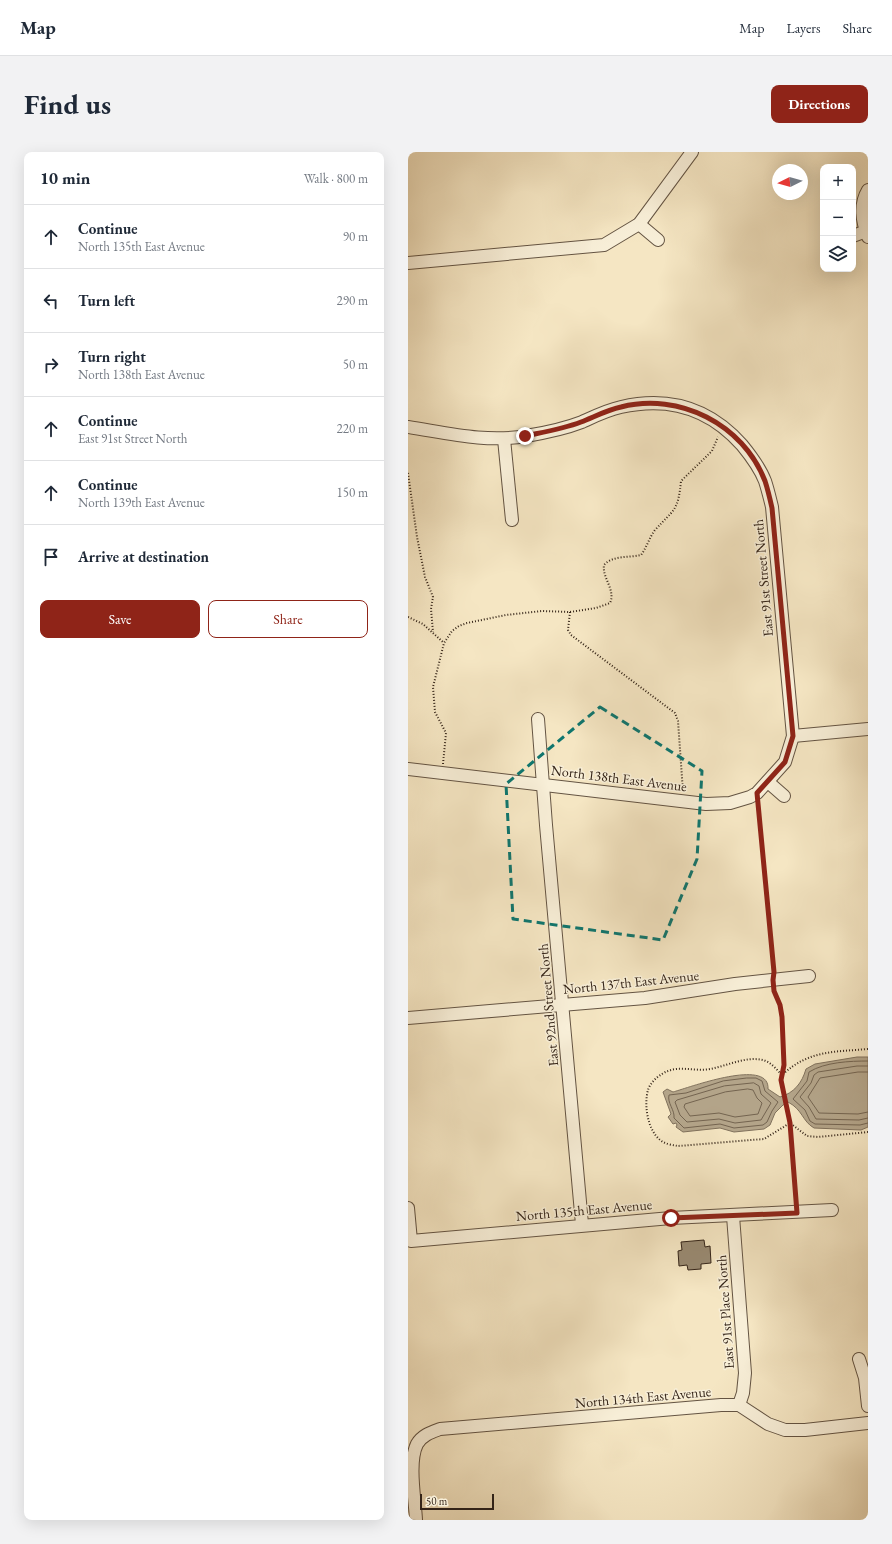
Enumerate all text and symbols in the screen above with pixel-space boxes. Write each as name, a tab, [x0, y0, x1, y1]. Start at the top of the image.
text: Map	[20, 15, 56, 40]
text: Map	[739, 19, 764, 37]
text: Layers	[786, 19, 821, 37]
text: Share	[843, 19, 872, 37]
button: Directions	[771, 85, 868, 123]
text: Find us	[24, 86, 111, 122]
north arrow	[772, 164, 808, 200]
map controls	[820, 164, 856, 272]
button: +	[820, 164, 856, 200]
text: 10 min	[40, 167, 90, 189]
text: Walk · 800 m	[304, 170, 368, 187]
button: −	[820, 200, 856, 236]
text: Continue	[78, 219, 138, 238]
icon: ahead	[40, 226, 62, 248]
text: 90 m	[343, 228, 368, 245]
button: layers	[820, 236, 856, 272]
text: North 135th East Avenue	[78, 238, 205, 255]
icon: left	[40, 290, 62, 312]
text: Turn left	[78, 291, 135, 310]
text: 290 m	[337, 292, 368, 309]
text: Turn right	[78, 347, 146, 366]
icon: right	[40, 354, 62, 376]
text: 50 m	[343, 356, 368, 373]
text: North 138th East Avenue	[78, 366, 205, 383]
text: Continue	[78, 411, 138, 430]
icon: ahead	[40, 418, 62, 440]
text: 220 m	[337, 420, 368, 437]
route end	[516, 427, 534, 445]
text: East 91st Street North	[78, 430, 187, 447]
text: Continue	[78, 475, 138, 494]
icon: ahead	[40, 482, 62, 504]
text: 150 m	[337, 484, 368, 501]
text: North 139th East Avenue	[78, 494, 205, 511]
street label: East 91st Street North	[749, 519, 777, 637]
icon: arrive	[40, 546, 62, 568]
text: Arrive at destination	[78, 547, 209, 566]
button: Save	[40, 600, 200, 638]
button: Share	[208, 600, 368, 638]
street label: North 138th East Avenue	[550, 761, 688, 795]
street label: East 92nd Street North	[534, 943, 562, 1067]
street label: North 137th East Avenue	[562, 966, 700, 998]
street label: North 135th East Avenue	[515, 1195, 653, 1225]
route start	[662, 1209, 680, 1227]
street label: East 91st Place North	[712, 1254, 738, 1370]
street label: North 134th East Avenue	[574, 1382, 712, 1412]
scale bar	[420, 1492, 494, 1511]
text: 50 m	[426, 1494, 447, 1508]

